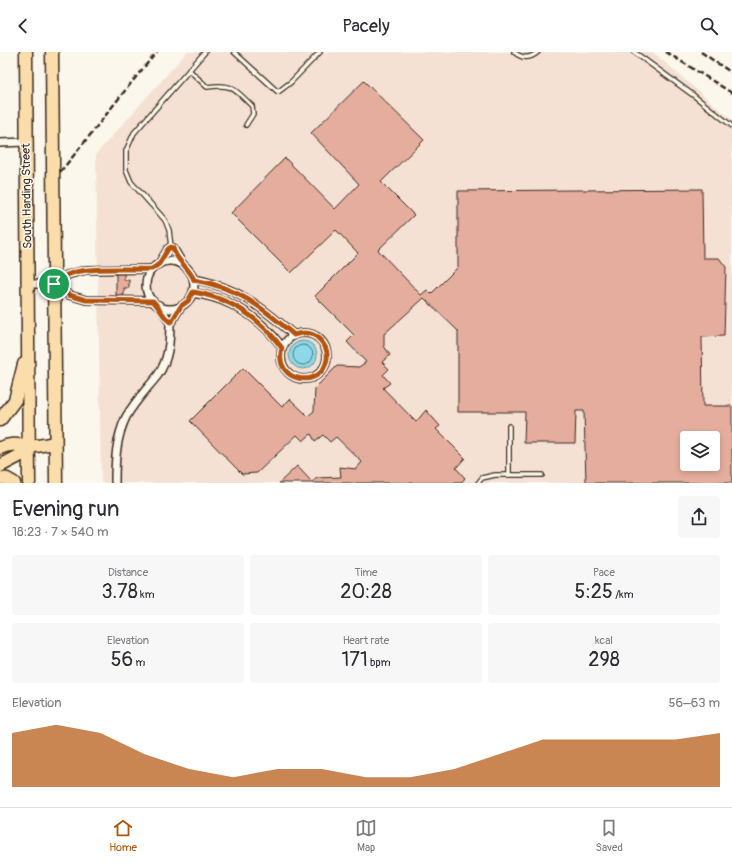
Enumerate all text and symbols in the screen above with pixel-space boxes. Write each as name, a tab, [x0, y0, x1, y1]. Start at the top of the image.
icon: back	[12, 15, 34, 37]
text: Pacely	[342, 15, 390, 38]
icon: search	[698, 15, 720, 37]
street label: South Harding Street	[19, 143, 35, 249]
pin	[37, 267, 71, 301]
icon: arrive	[43, 273, 65, 295]
map controls	[680, 431, 720, 471]
button: layers	[680, 431, 720, 471]
text: Evening run	[12, 495, 120, 523]
button: share	[678, 496, 720, 538]
text: 18:23 · 7 × 540 m	[12, 524, 109, 540]
text: Distance	[108, 566, 148, 579]
text: Time	[355, 566, 378, 579]
text: Pace	[593, 566, 615, 579]
text: 3.78	[102, 579, 138, 604]
text: 20:28	[340, 579, 392, 604]
text: 5:25	[575, 579, 613, 604]
text: km	[138, 588, 154, 601]
text: /km	[613, 588, 633, 601]
text: Elevation	[107, 634, 149, 647]
text: Heart rate	[343, 634, 389, 647]
text: kcal	[595, 634, 613, 647]
text: 56	[111, 647, 133, 672]
text: 171	[342, 647, 368, 672]
text: 298	[588, 647, 620, 672]
text: m	[133, 656, 145, 669]
text: bpm	[368, 656, 390, 669]
text: Elevation	[12, 695, 62, 711]
text: 56–63 m	[669, 695, 720, 711]
tab: Home	[109, 817, 137, 854]
tab: Map	[355, 817, 377, 854]
tab: Saved	[596, 817, 623, 854]

